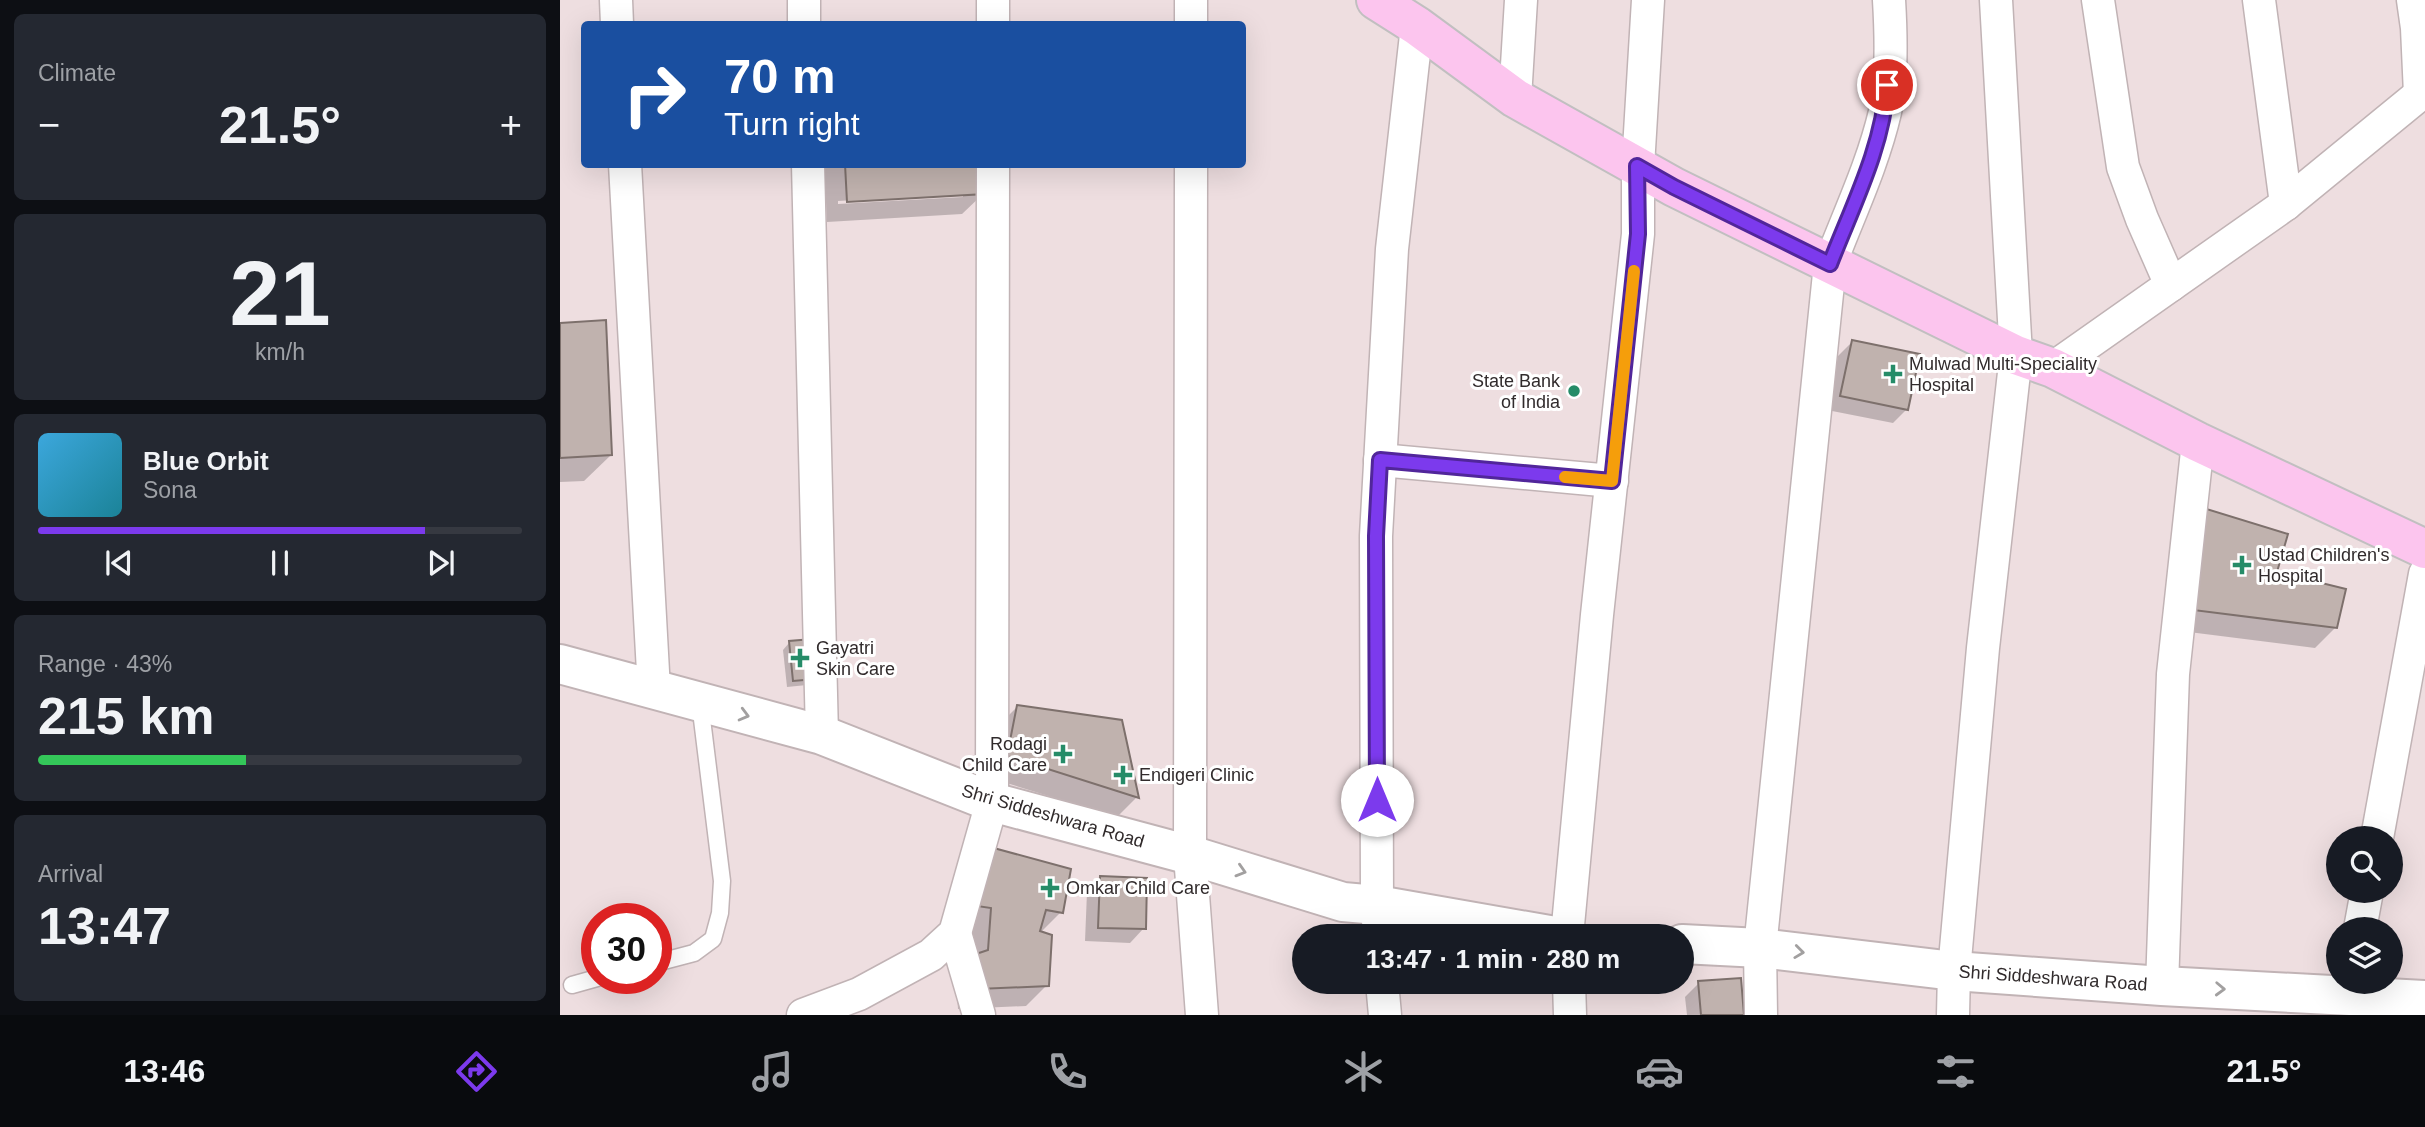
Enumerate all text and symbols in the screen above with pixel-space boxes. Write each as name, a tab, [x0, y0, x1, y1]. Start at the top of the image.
icon: right	[609, 49, 700, 140]
text: 70 m	[724, 49, 836, 103]
pin	[1857, 55, 1917, 115]
text: Climate	[38, 60, 116, 86]
icon: arrive	[1868, 66, 1906, 104]
text: 21.5°	[219, 96, 341, 154]
text: −	[38, 104, 60, 146]
text: +	[500, 104, 522, 146]
text: Turn right	[724, 106, 860, 142]
text: 21	[229, 243, 331, 344]
text: km/h	[255, 339, 305, 365]
place label: Mulwad Multi-Speciality Hospital	[1909, 354, 2097, 395]
marker: Mulwad Multi-Speciality Hospital	[1883, 364, 1903, 384]
place label: State Bank of India	[1472, 371, 1561, 412]
marker: State Bank of India	[1566, 383, 1582, 399]
text: Blue Orbit	[143, 446, 269, 476]
text: Sona	[143, 477, 197, 503]
icon: previous	[100, 544, 138, 582]
icon: pause	[261, 544, 299, 582]
icon: next	[422, 544, 460, 582]
place label: Ustad Children's Hospital	[2258, 545, 2390, 586]
marker: Ustad Children's Hospital	[2232, 555, 2252, 575]
place label: Gayatri Skin Care	[816, 638, 895, 679]
marker: Gayatri Skin Care	[790, 648, 810, 668]
text: Range · 43%	[38, 651, 172, 677]
text: 215 km	[38, 687, 214, 745]
one-way arrow	[738, 706, 750, 721]
place label: Rodagi Child Care	[962, 734, 1047, 775]
marker: Rodagi Child Care	[1053, 744, 1073, 764]
position arrow	[1340, 763, 1414, 837]
marker: Endigeri Clinic	[1113, 765, 1133, 785]
place label: Endigeri Clinic	[1139, 765, 1254, 785]
street label: Shri Siddeshwara Road	[959, 780, 1147, 852]
map controls	[2326, 826, 2403, 994]
button: search	[2326, 826, 2403, 903]
text: Arrival	[38, 861, 103, 887]
one-way arrow	[1234, 862, 1246, 877]
marker: Omkar Child Care	[1040, 878, 1060, 898]
place label: Omkar Child Care	[1066, 878, 1210, 898]
text: 13:47	[38, 897, 171, 955]
speed limit sign: 30	[581, 903, 672, 994]
button: layers	[2326, 917, 2403, 994]
text: 13:47 · 1 min · 280 m	[1366, 944, 1620, 974]
one-way arrow	[1793, 945, 1804, 960]
street label: Shri Siddeshwara Road	[1958, 961, 2148, 995]
one-way arrow	[2215, 981, 2226, 996]
icon: directions	[452, 1047, 501, 1096]
icon: music	[748, 1047, 797, 1096]
icon: phone	[1043, 1047, 1092, 1096]
icon: climate	[1339, 1047, 1388, 1096]
icon: car	[1635, 1047, 1684, 1096]
icon: filters	[1931, 1047, 1980, 1096]
text: 13:46	[123, 1053, 205, 1089]
text: 21.5°	[2226, 1053, 2302, 1089]

